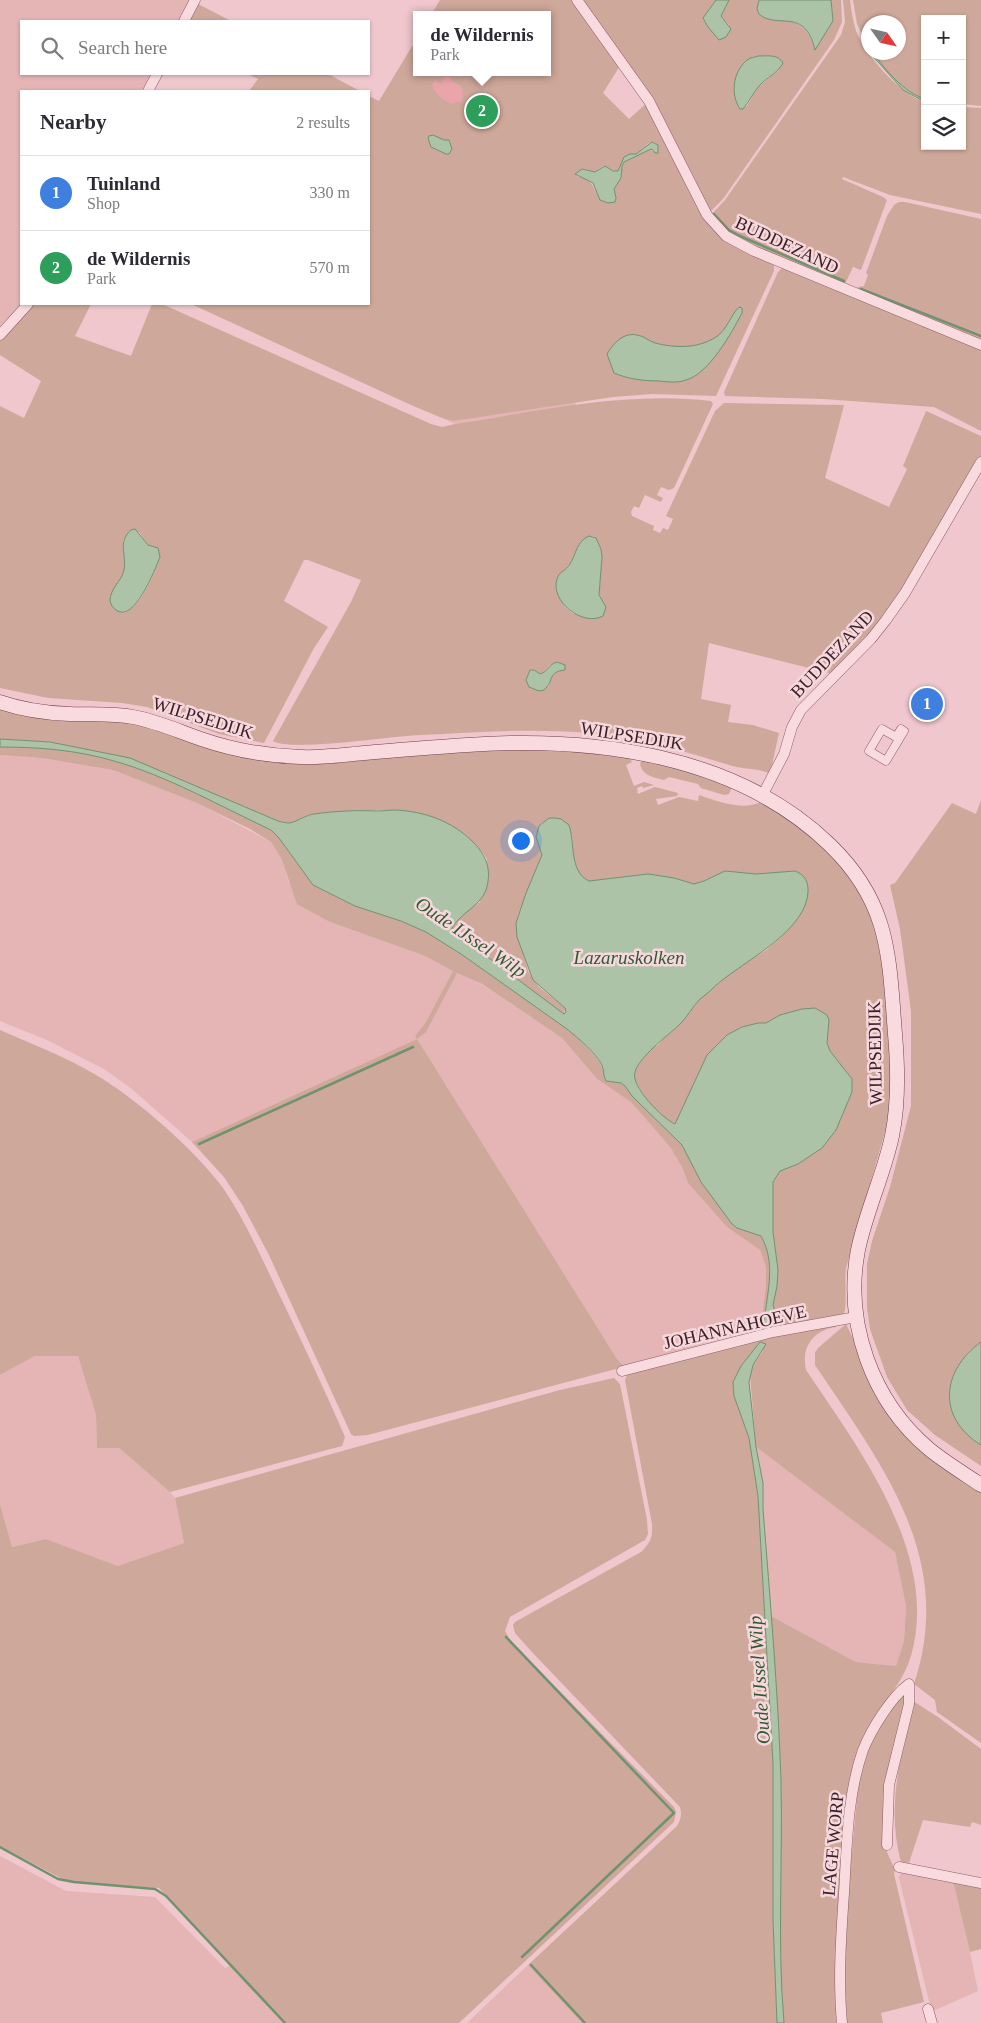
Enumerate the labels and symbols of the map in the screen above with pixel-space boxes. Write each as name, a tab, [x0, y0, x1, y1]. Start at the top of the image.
north arrow	[861, 15, 906, 60]
pin: 2	[466, 92, 498, 130]
street label: BUDDEZAND	[732, 212, 842, 278]
street label: BUDDEZAND	[786, 606, 878, 702]
pin: 1	[911, 685, 943, 723]
street label: WILPSEDIJK	[150, 693, 256, 743]
street label: WILPSEDIJK	[579, 718, 685, 754]
your location	[508, 828, 534, 854]
water label: Oude IJssel Wilp	[412, 892, 530, 982]
water label: Lazaruskolken	[573, 947, 684, 968]
street label: WILPSEDIJK	[864, 1001, 886, 1105]
street label: JOHANNAHOEVE	[662, 1301, 808, 1353]
water label: Oude IJssel Wilp	[744, 1615, 774, 1745]
street label: LAGE WORP	[818, 1791, 848, 1897]

